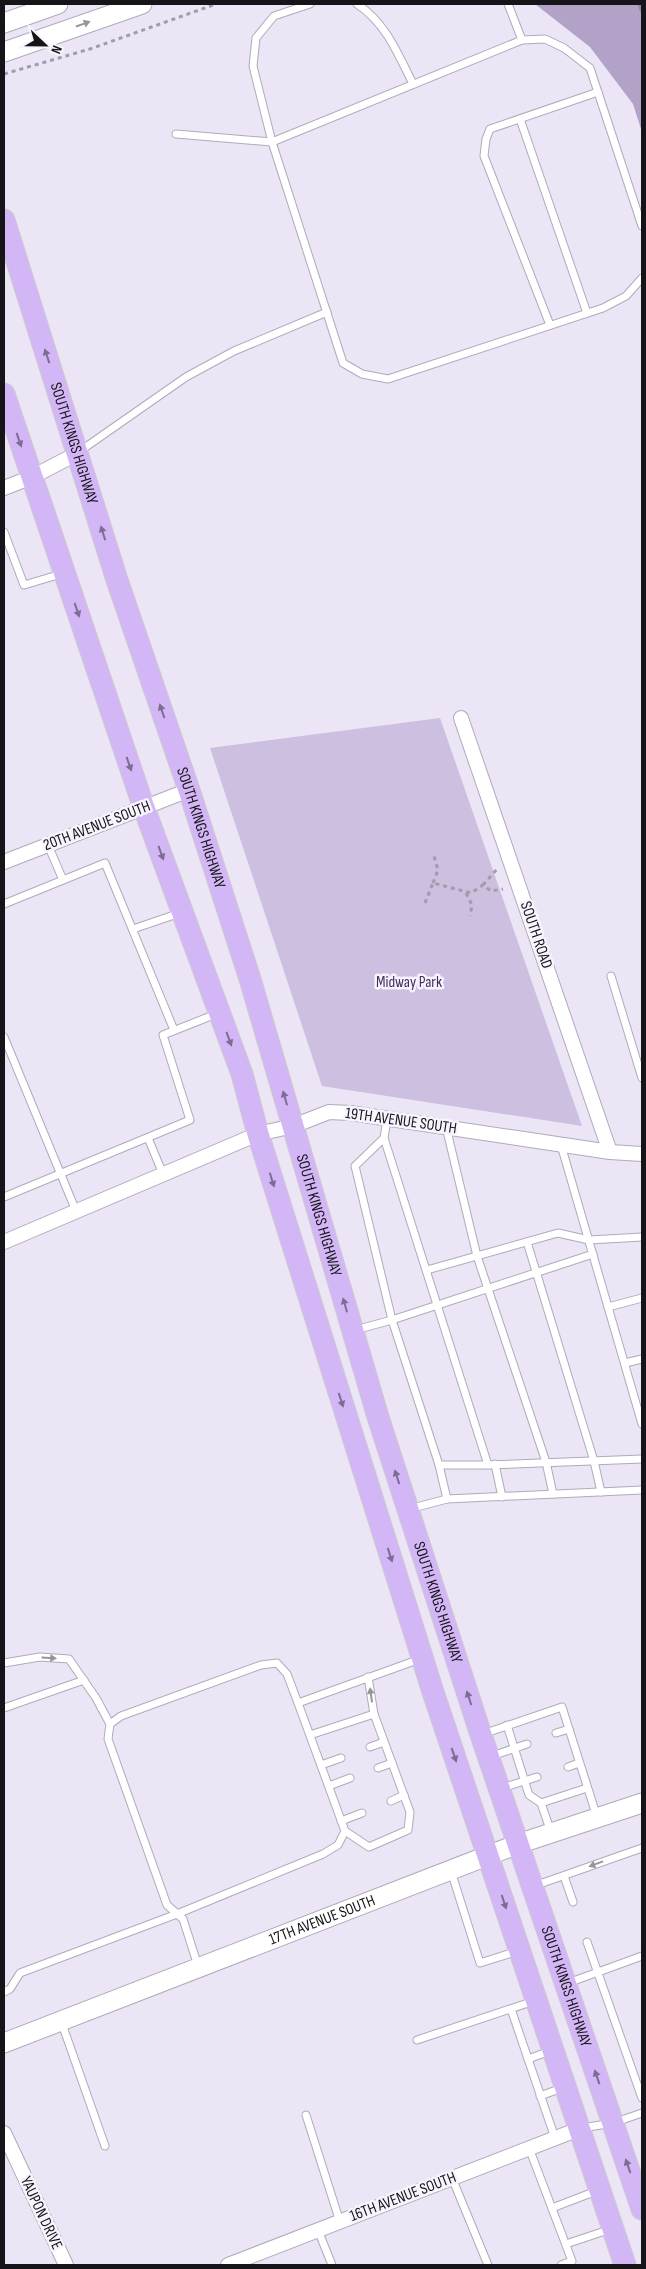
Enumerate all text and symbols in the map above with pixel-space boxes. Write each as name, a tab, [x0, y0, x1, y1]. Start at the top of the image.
north arrow	[20, 20, 70, 70]
one-way arrow	[76, 20, 91, 28]
text: N	[47, 43, 66, 56]
one-way arrow	[43, 349, 51, 364]
street label: SOUTH KINGS HIGHWAY	[46, 380, 102, 507]
one-way arrow	[15, 433, 23, 448]
one-way arrow	[98, 526, 106, 541]
one-way arrow	[74, 603, 81, 618]
one-way arrow	[158, 703, 165, 718]
one-way arrow	[126, 757, 133, 772]
street label: SOUTH KINGS HIGHWAY	[172, 765, 230, 891]
street label: 20TH AVENUE SOUTH	[41, 797, 153, 855]
one-way arrow	[158, 846, 165, 861]
street label: SOUTH ROAD	[516, 899, 556, 971]
park label: Midway Park	[376, 973, 442, 992]
one-way arrow	[225, 1032, 233, 1047]
one-way arrow	[281, 1091, 289, 1106]
street label: 19TH AVENUE SOUTH	[344, 1104, 458, 1138]
street label: SOUTH KINGS HIGHWAY	[292, 1152, 346, 1279]
one-way arrow	[269, 1173, 276, 1188]
one-way arrow	[341, 1297, 349, 1312]
one-way arrow	[337, 1393, 345, 1408]
one-way arrow	[393, 1469, 401, 1484]
street label: SOUTH KINGS HIGHWAY	[410, 1539, 467, 1666]
one-way arrow	[386, 1548, 394, 1563]
one-way arrow	[41, 1654, 57, 1662]
one-way arrow	[367, 1687, 375, 1703]
one-way arrow	[465, 1690, 473, 1705]
one-way arrow	[451, 1748, 459, 1763]
one-way arrow	[589, 1861, 604, 1868]
street label: 17TH AVENUE SOUTH	[266, 1891, 378, 1949]
one-way arrow	[501, 1895, 508, 1910]
street label: SOUTH KINGS HIGHWAY	[537, 1924, 596, 2050]
one-way arrow	[593, 2070, 601, 2085]
one-way arrow	[623, 2158, 631, 2173]
street label: 16TH AVENUE SOUTH	[347, 2168, 459, 2226]
street label: YAUPON DRIVE	[16, 2174, 66, 2252]

